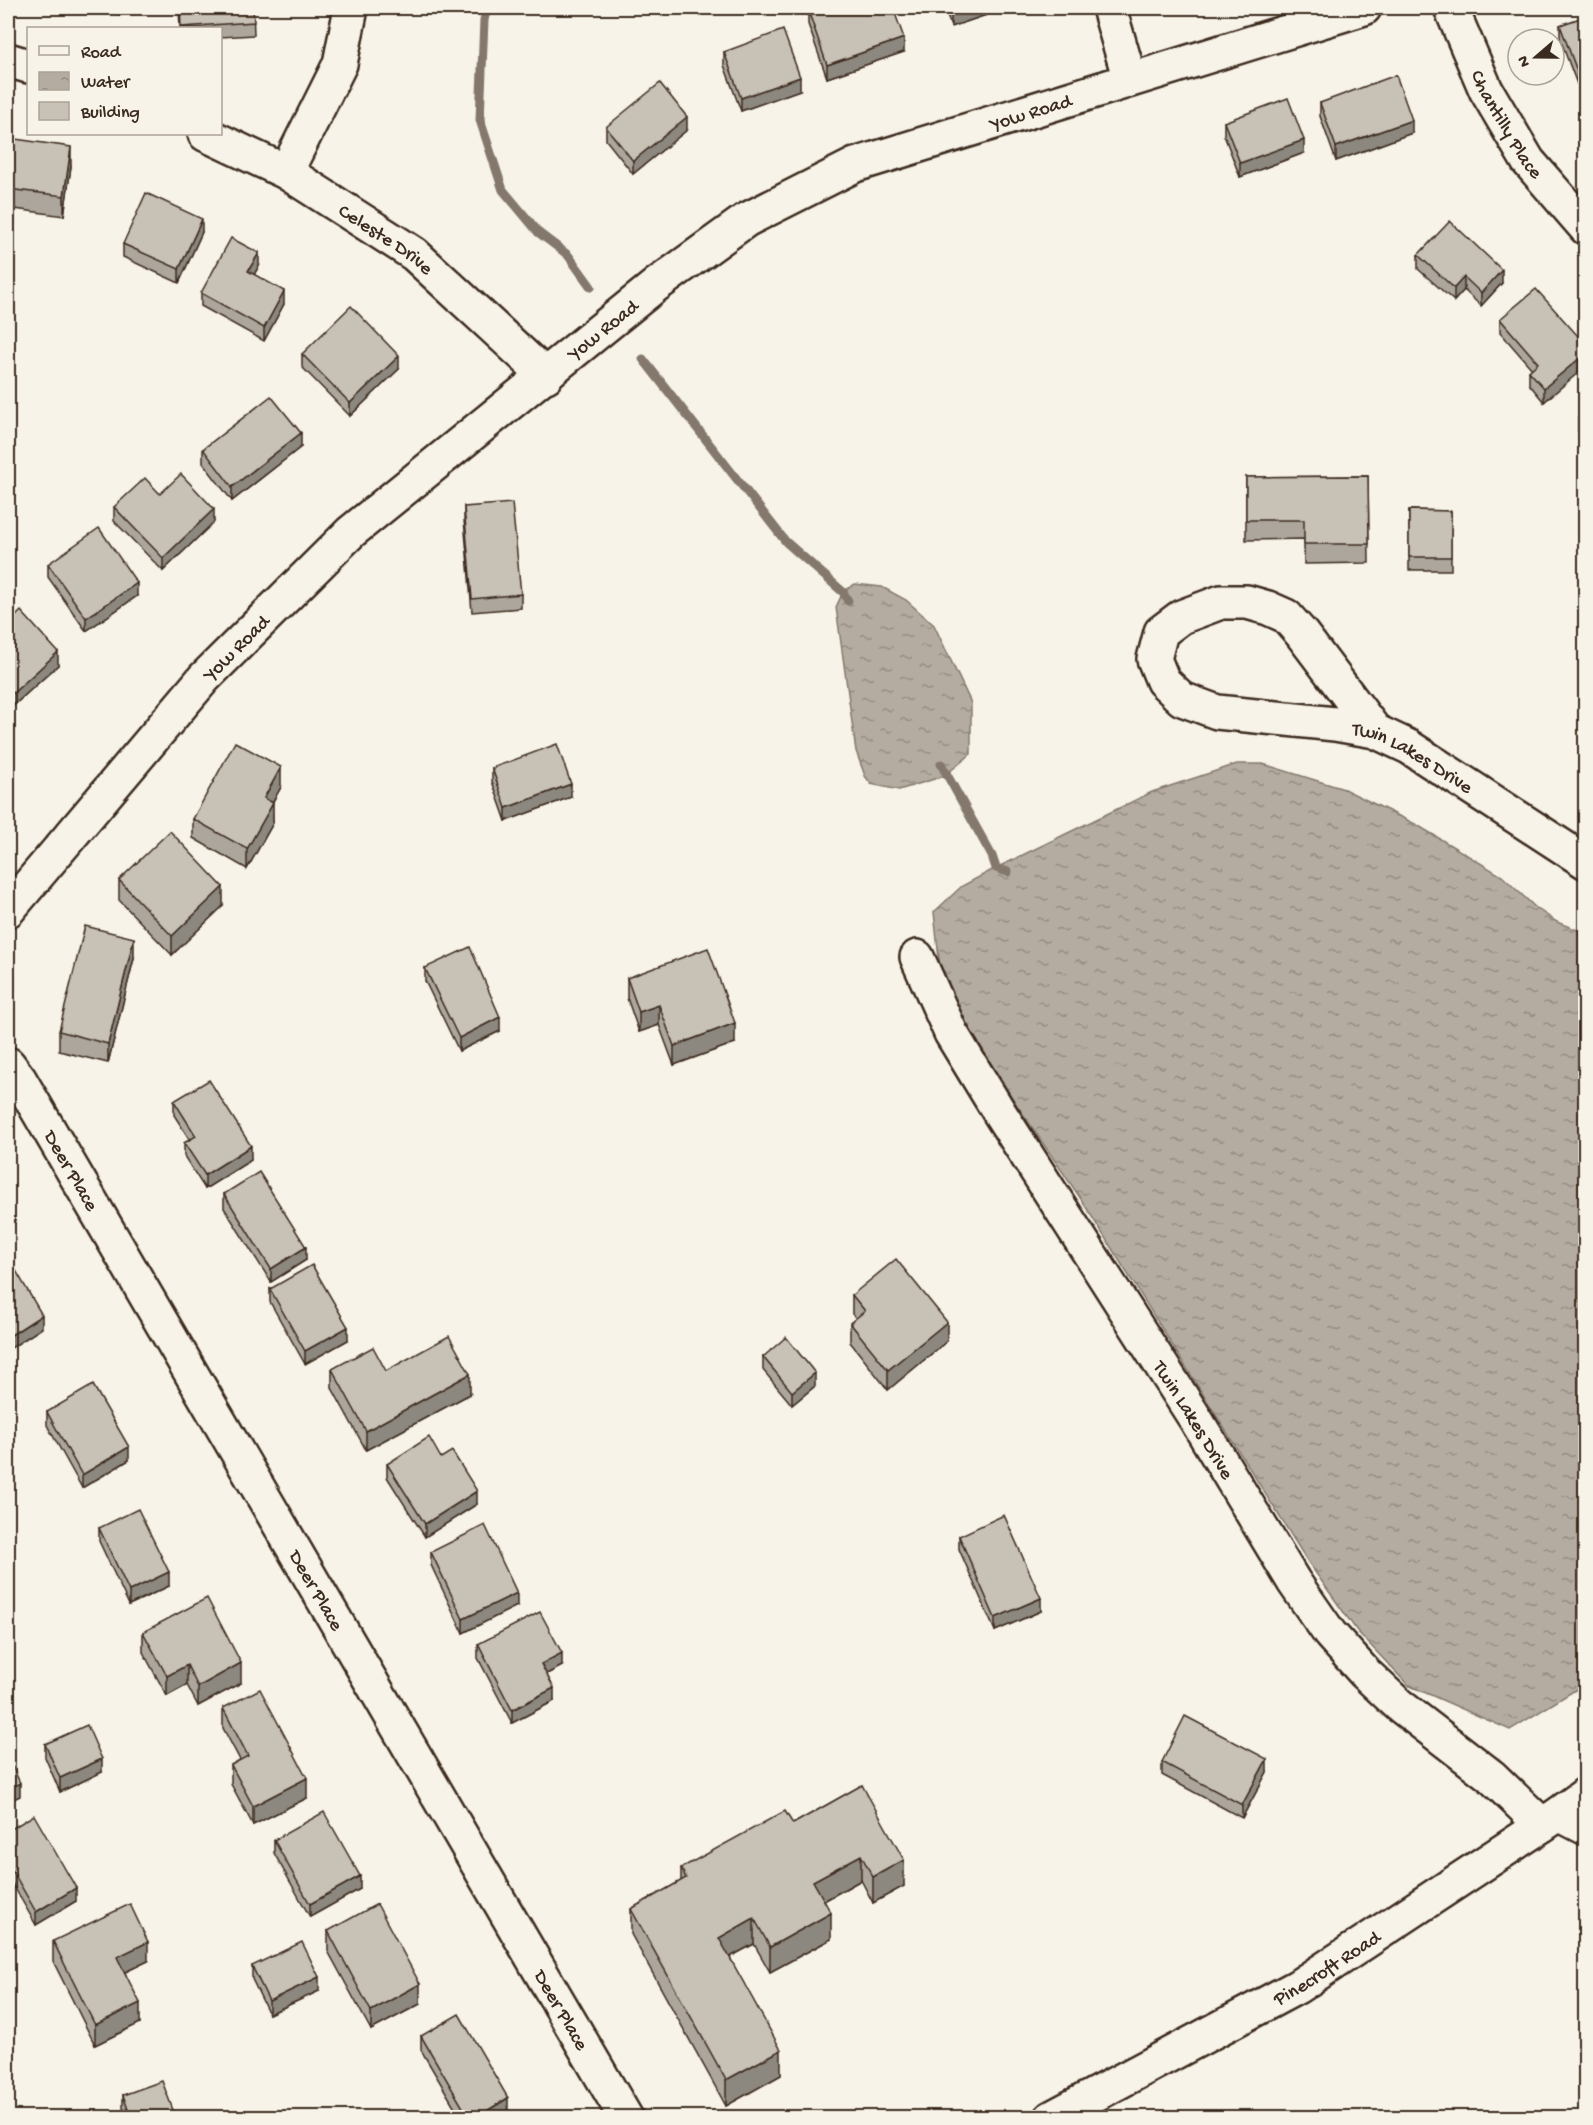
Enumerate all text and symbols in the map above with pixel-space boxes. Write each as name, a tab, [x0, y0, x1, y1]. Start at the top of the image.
legend	[27, 27, 222, 135]
north arrow	[1506, 27, 1566, 87]
text: Road	[81, 43, 122, 64]
text: N	[1514, 52, 1536, 69]
street label: Chantilly Place	[1464, 67, 1546, 185]
text: Water	[81, 73, 131, 94]
street label: Yow Road	[986, 90, 1077, 138]
text: Building	[80, 103, 140, 124]
street label: Celeste Drive	[333, 201, 437, 281]
street label: Yow Road	[563, 295, 646, 368]
street label: Yow Road	[199, 610, 277, 688]
street label: Twin Lakes Drive	[1349, 719, 1477, 801]
street label: Deer Place	[36, 1126, 102, 1216]
street label: Twin Lakes Drive	[1146, 1357, 1238, 1485]
street label: Deer Place	[281, 1545, 347, 1636]
street label: Pinecroft Road	[1270, 1926, 1388, 2013]
street label: Deer Place	[526, 1965, 592, 2056]

